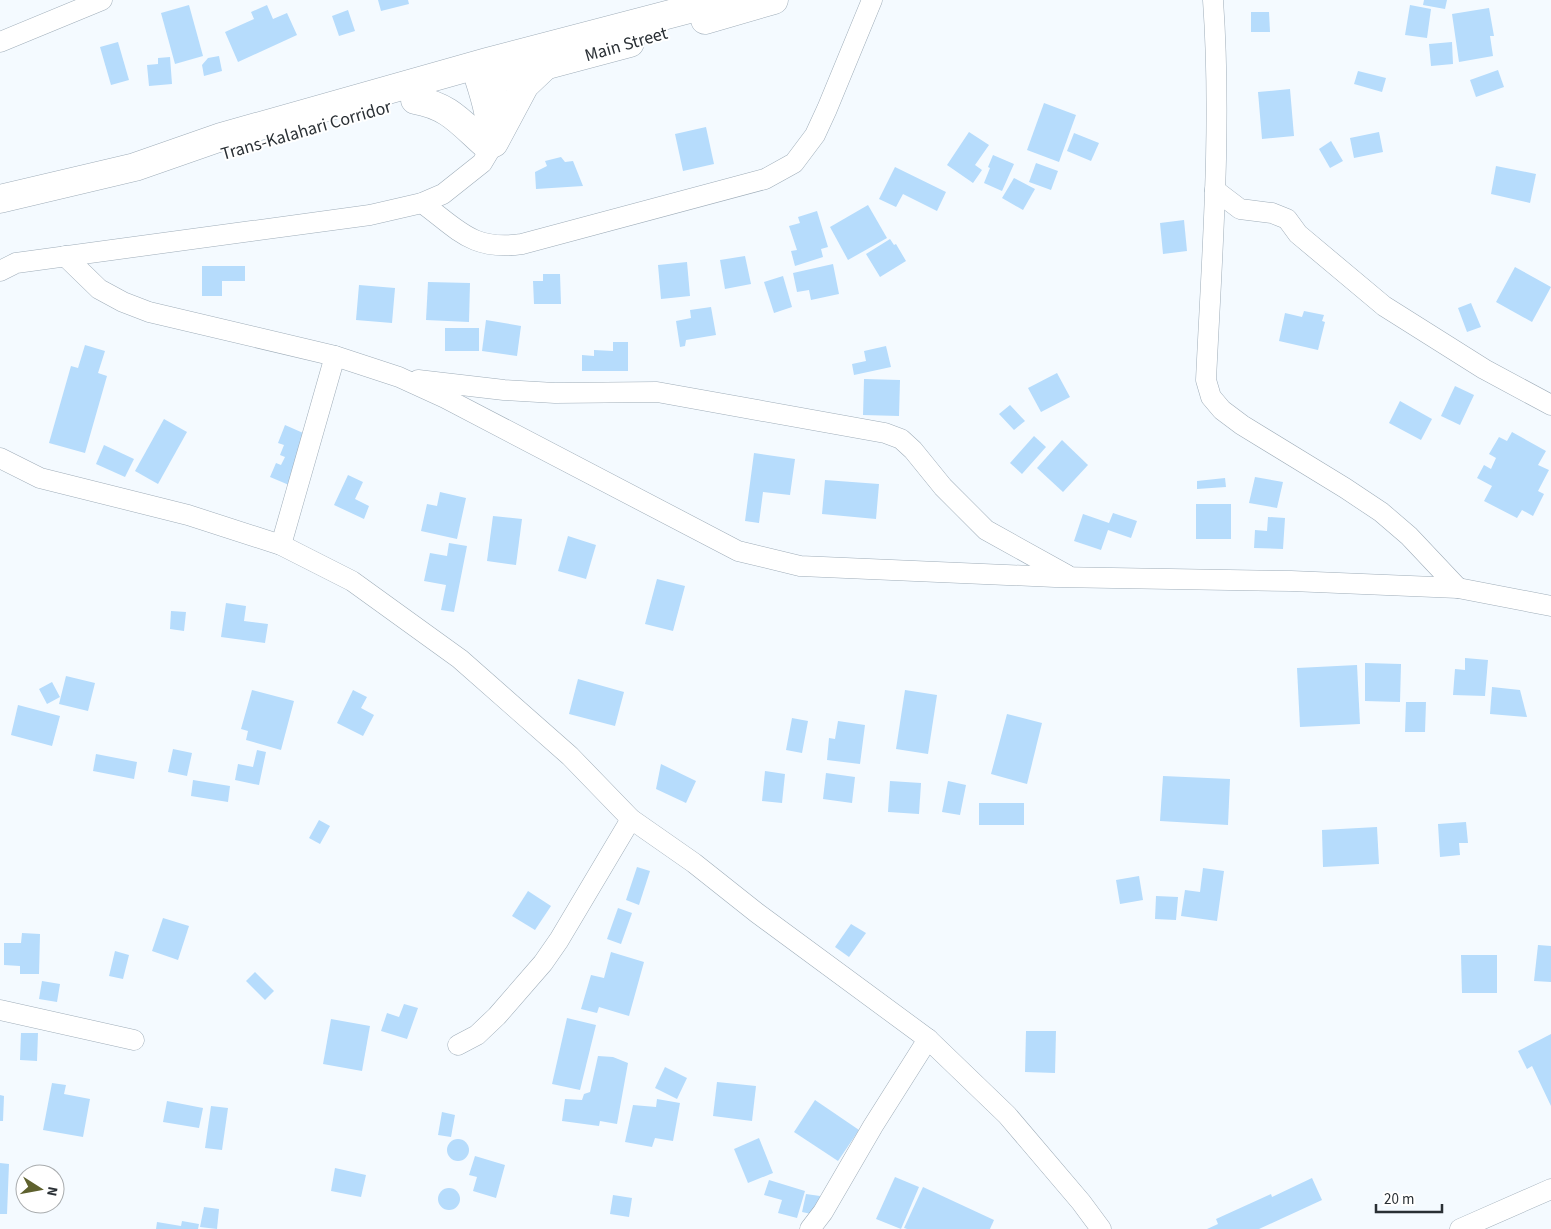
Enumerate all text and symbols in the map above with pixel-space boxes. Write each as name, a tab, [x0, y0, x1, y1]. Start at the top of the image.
street label: Main Street	[582, 21, 671, 68]
street label: Trans-Kalahari Corridor	[218, 94, 395, 167]
north arrow	[15, 1164, 65, 1214]
scale bar	[1376, 1182, 1442, 1214]
text: N	[41, 1185, 62, 1198]
text: 20 m	[1384, 1189, 1414, 1210]

